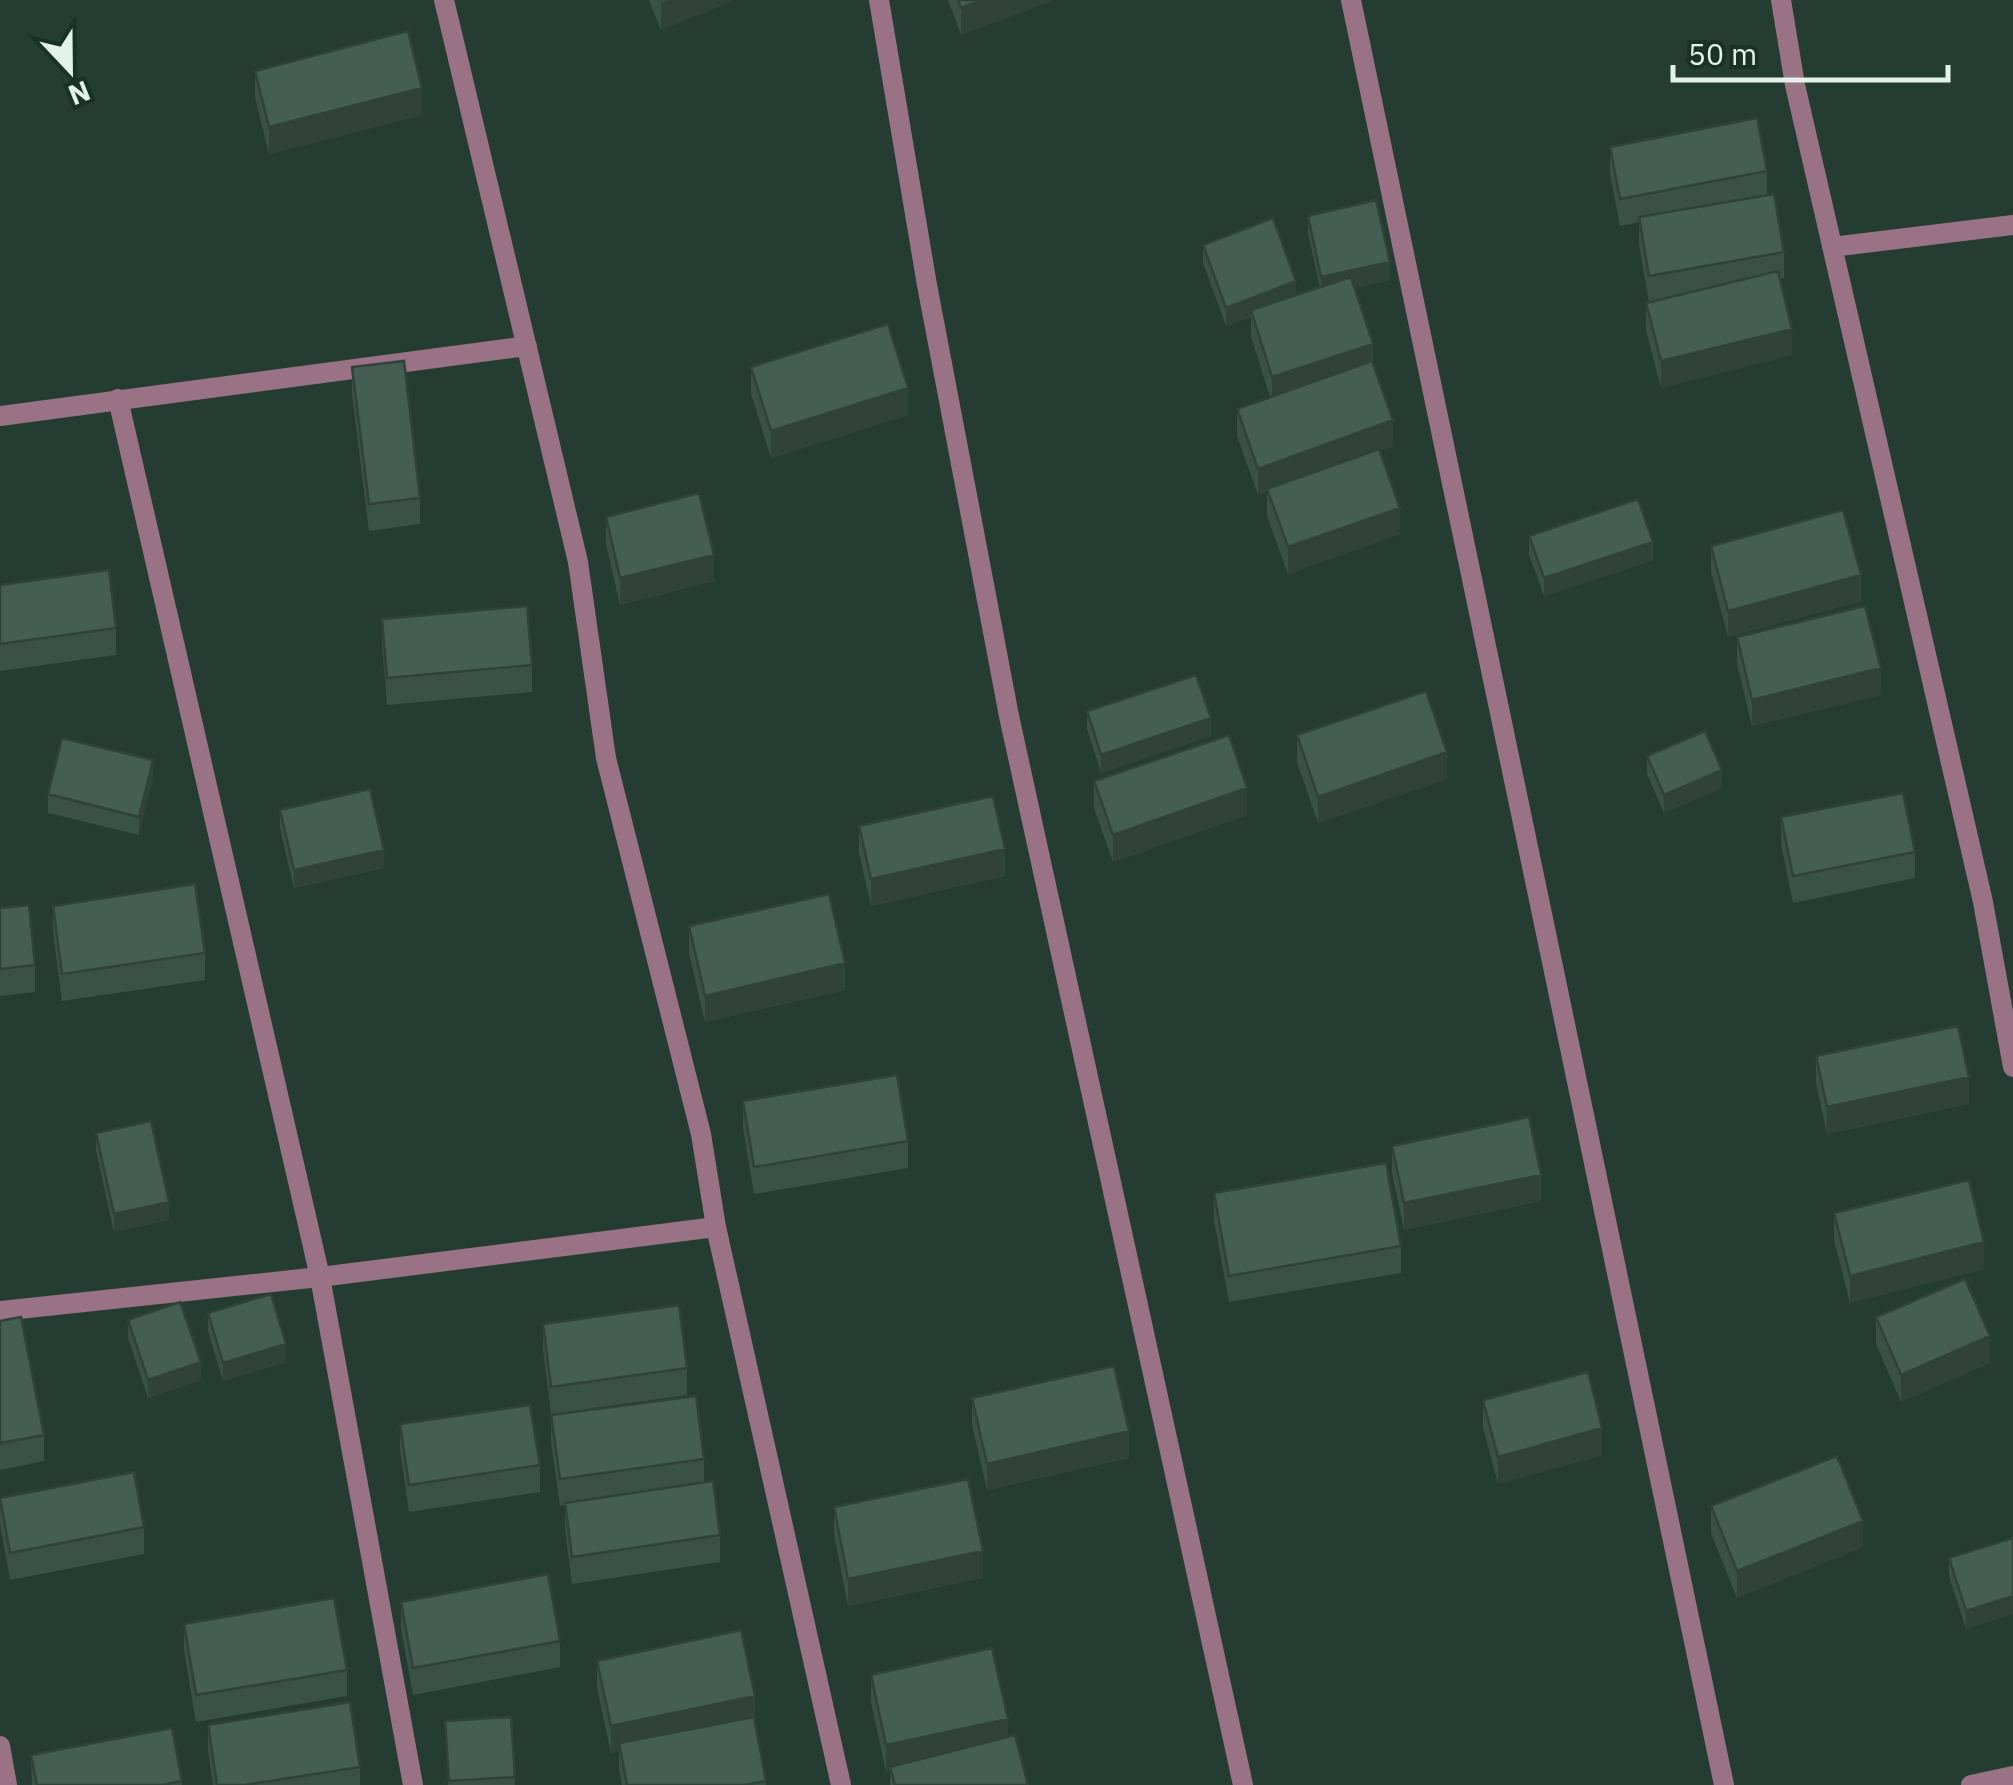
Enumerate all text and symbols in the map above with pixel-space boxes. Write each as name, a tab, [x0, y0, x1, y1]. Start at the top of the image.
north arrow	[20, 20, 120, 120]
scale bar	[1673, 20, 1948, 82]
text: 50 m	[1688, 34, 1757, 73]
text: N	[63, 73, 96, 115]

